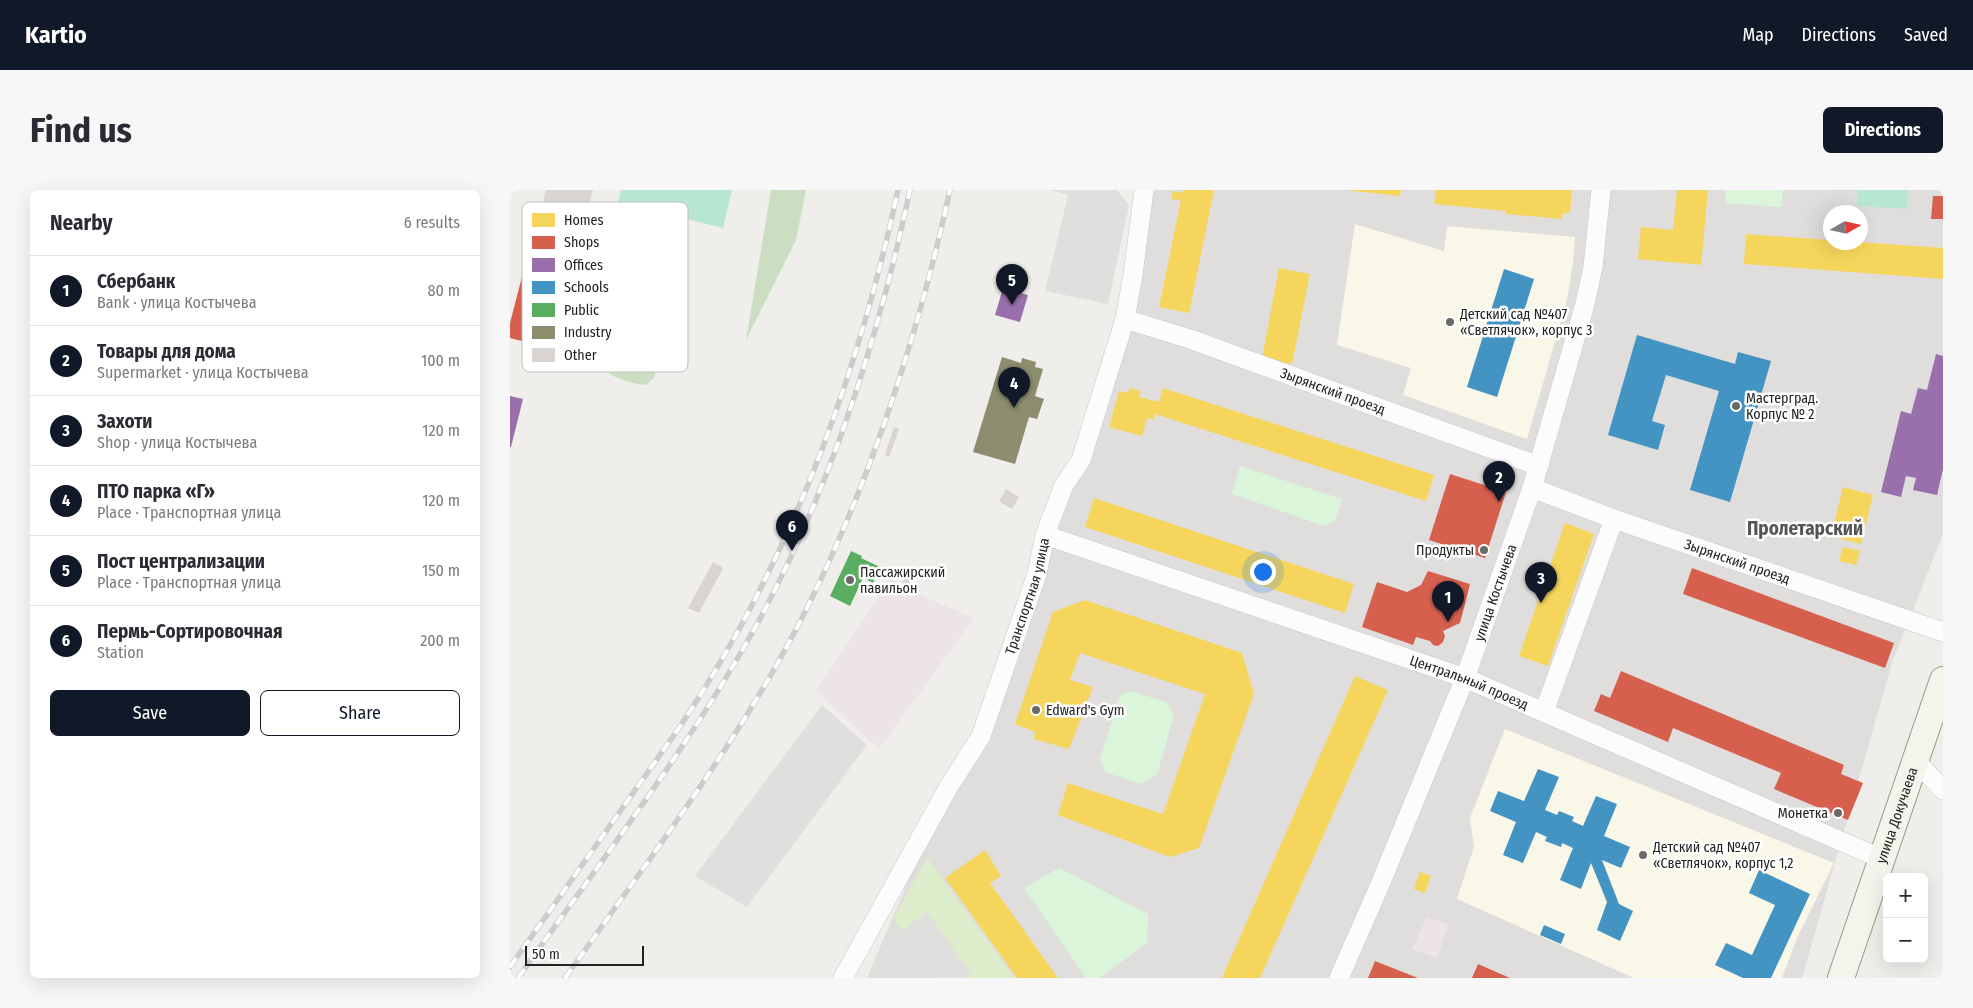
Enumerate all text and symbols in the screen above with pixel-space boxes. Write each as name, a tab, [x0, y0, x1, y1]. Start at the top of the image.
text: Kartio	[25, 21, 87, 49]
text: Map	[1742, 24, 1774, 46]
text: Directions	[1802, 24, 1876, 46]
text: Saved	[1904, 24, 1948, 46]
button: Directions	[1823, 107, 1943, 153]
text: Find us	[30, 109, 132, 151]
legend	[522, 202, 688, 372]
north arrow	[1823, 205, 1868, 250]
text: Nearby	[50, 210, 112, 236]
text: Homes	[564, 212, 604, 229]
text: 6 results	[404, 213, 460, 232]
text: Shops	[564, 234, 599, 251]
text: Offices	[564, 257, 603, 274]
pin: 5	[996, 264, 1028, 305]
text: Сбербанк	[97, 270, 175, 293]
text: Schools	[564, 279, 609, 296]
text: 1	[63, 281, 69, 300]
text: 80 m	[428, 281, 460, 300]
text: Bank · улица Костычева	[97, 293, 257, 312]
text: Public	[564, 302, 599, 319]
place label: Детский сад №407 «Светлячок», корпус 3	[1459, 306, 1592, 339]
marker: Детский сад №407 «Светлячок», корпус 3	[1444, 316, 1456, 328]
text: Industry	[564, 324, 612, 341]
text: Товары для дома	[97, 340, 236, 363]
text: Other	[564, 347, 597, 364]
text: 2	[62, 351, 70, 370]
text: 100 m	[421, 351, 460, 370]
text: Supermarket · улица Костычева	[97, 363, 309, 382]
street label: Зырянский проезд	[1278, 365, 1388, 418]
pin: 4	[998, 367, 1030, 408]
place label: Мастерград. Корпус № 2	[1746, 390, 1818, 423]
marker: Мастерград. Корпус № 2	[1730, 400, 1742, 412]
text: Захоти	[97, 410, 152, 433]
text: 3	[62, 421, 70, 440]
text: 120 m	[422, 421, 460, 440]
text: Shop · улица Костычева	[97, 433, 257, 452]
pin: 2	[1483, 461, 1515, 502]
text: ПТО парка «Г»	[97, 480, 215, 503]
text: 4	[62, 491, 70, 510]
text: 120 m	[422, 491, 460, 510]
text: Place · Транспортная улица	[97, 503, 281, 522]
pin: 6	[776, 510, 808, 551]
district label: Пролетарский	[1747, 517, 1863, 540]
street label: Транспортная улица	[1002, 536, 1053, 657]
street label: Зырянский проезд	[1682, 536, 1792, 588]
place label: Продукты	[1416, 542, 1474, 559]
street label: улица Костычева	[1471, 542, 1521, 644]
marker: Продукты	[1478, 544, 1490, 556]
text: Пост централизации	[97, 550, 265, 573]
your location	[1250, 559, 1276, 585]
text: 5	[62, 561, 70, 580]
text: 150 m	[422, 561, 460, 580]
pin: 3	[1525, 562, 1557, 603]
place label: Пассажирский павильон	[860, 564, 945, 597]
text: Place · Транспортная улица	[97, 573, 281, 592]
marker: Пассажирский павильон	[844, 574, 856, 586]
pin: 1	[1432, 581, 1464, 622]
text: Пермь-Сортировочная	[97, 620, 283, 643]
text: 6	[62, 631, 70, 650]
text: 200 m	[420, 631, 460, 650]
text: Station	[97, 643, 144, 662]
street label: Центральный проезд	[1407, 652, 1531, 713]
button: Save	[50, 690, 250, 736]
button: Share	[260, 690, 460, 736]
place label: Edward's Gym	[1046, 702, 1125, 719]
marker: Edward's Gym	[1030, 704, 1042, 716]
street label: улица Докучаева	[1873, 765, 1922, 866]
place label: Монетка	[1778, 805, 1828, 822]
marker: Монетка	[1832, 807, 1844, 819]
place label: Детский сад №407 «Светлячок», корпус 1,2	[1652, 839, 1793, 872]
marker: Детский сад №407 «Светлячок», корпус 1,2	[1637, 849, 1649, 861]
map controls	[1883, 873, 1928, 963]
button: +	[1883, 873, 1928, 918]
button: −	[1883, 918, 1928, 963]
scale bar	[525, 943, 644, 966]
text: 50 m	[532, 946, 560, 963]

